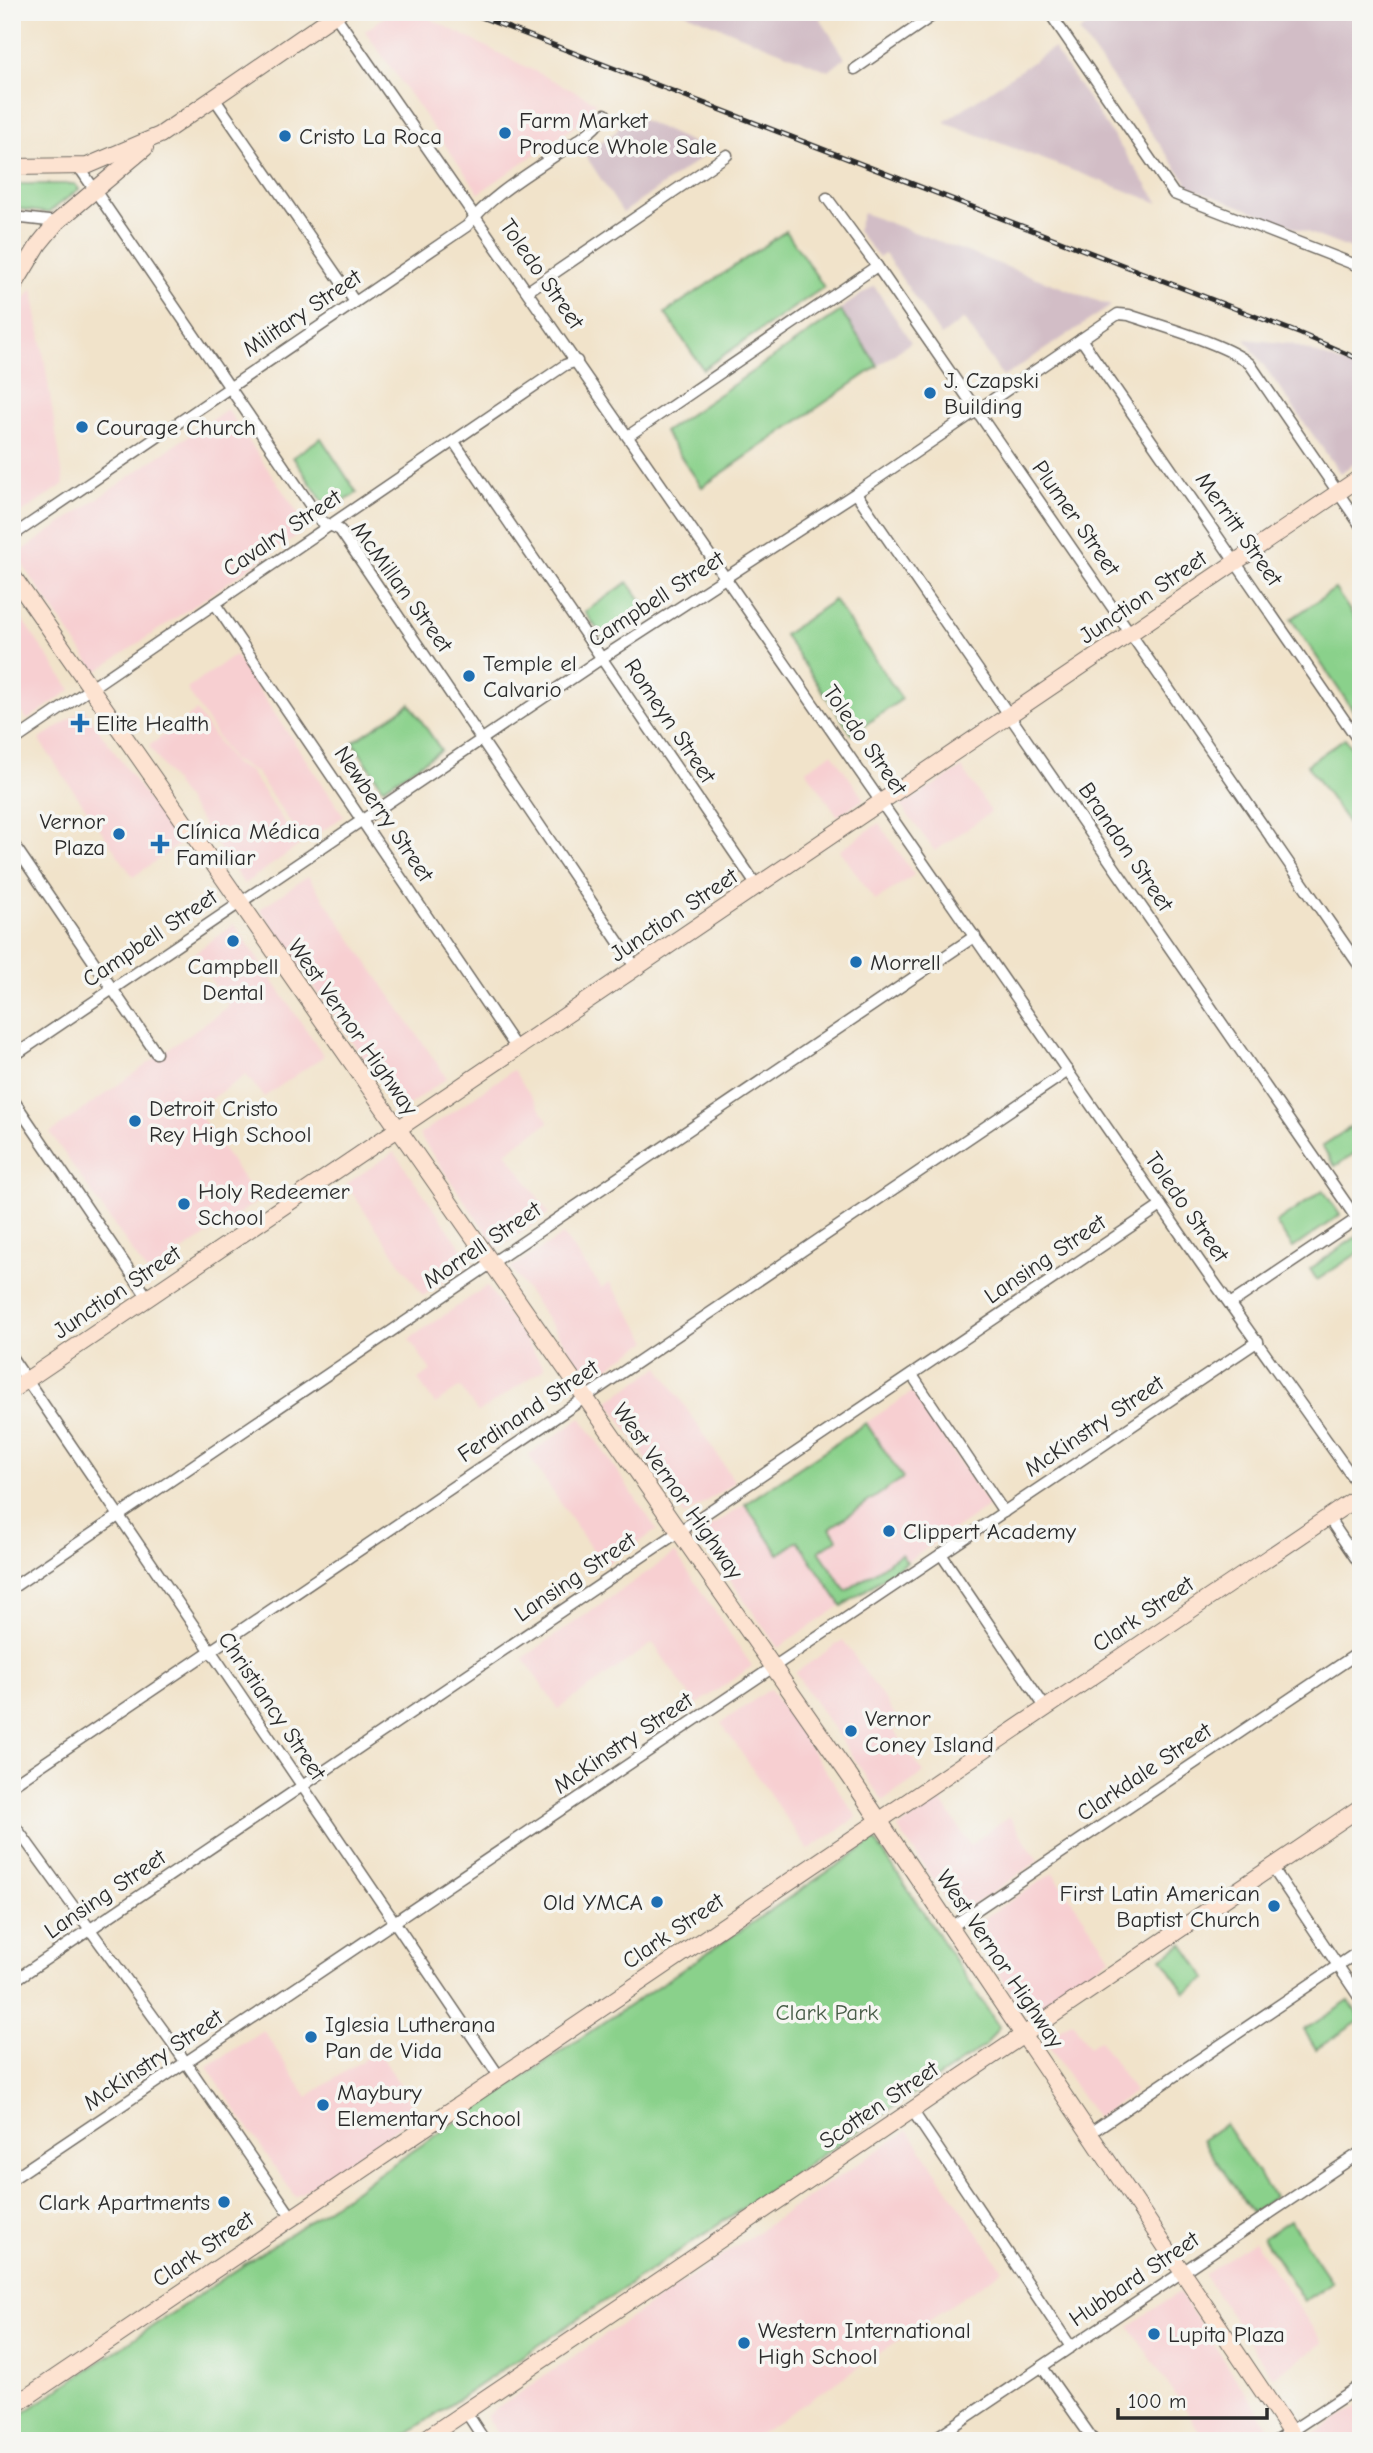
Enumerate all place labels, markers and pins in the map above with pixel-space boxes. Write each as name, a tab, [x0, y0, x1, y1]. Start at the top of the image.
place label: Farm Market Produce Whole Sale	[519, 107, 717, 160]
place label: Cristo La Roca	[299, 123, 442, 150]
marker: Farm Market Produce Whole Sale	[497, 125, 513, 141]
marker: Cristo La Roca	[277, 128, 293, 144]
place label: J. Czapski Building	[944, 367, 1039, 420]
marker: J. Czapski Building	[922, 385, 938, 401]
place label: Courage Church	[96, 414, 256, 441]
marker: Courage Church	[74, 419, 90, 435]
place label: Temple el Calvario	[483, 650, 577, 703]
marker: Temple el Calvario	[461, 668, 477, 684]
place label: Elite Health	[96, 710, 209, 737]
marker: Elite Health	[70, 713, 90, 733]
place label: Vernor Plaza	[39, 808, 106, 861]
place label: Clínica Médica Familiar	[176, 818, 320, 871]
marker: Vernor Plaza	[111, 826, 127, 842]
marker: Clínica Médica Familiar	[150, 834, 170, 854]
marker: Campbell Dental	[225, 933, 241, 949]
place label: Morrell	[870, 949, 941, 976]
place label: Campbell Dental	[187, 953, 279, 1006]
marker: Morrell	[848, 954, 864, 970]
place label: Detroit Cristo Rey High School	[149, 1095, 311, 1148]
marker: Detroit Cristo Rey High School	[127, 1113, 143, 1129]
place label: Holy Redeemer School	[198, 1178, 351, 1231]
marker: Holy Redeemer School	[176, 1196, 192, 1212]
place label: Clippert Academy	[903, 1518, 1077, 1545]
marker: Clippert Academy	[881, 1523, 897, 1539]
place label: Vernor Coney Island	[865, 1705, 994, 1758]
marker: Vernor Coney Island	[843, 1723, 859, 1739]
place label: First Latin American Baptist Church	[1059, 1880, 1260, 1933]
place label: Old YMCA	[543, 1889, 643, 1916]
marker: Old YMCA	[649, 1894, 665, 1910]
marker: First Latin American Baptist Church	[1266, 1898, 1282, 1914]
place label: Iglesia Lutherana Pan de Vida	[325, 2011, 496, 2064]
marker: Iglesia Lutherana Pan de Vida	[303, 2029, 319, 2045]
place label: Maybury Elementary School	[337, 2079, 521, 2132]
marker: Maybury Elementary School	[315, 2097, 331, 2113]
place label: Clark Apartments	[38, 2189, 210, 2216]
marker: Clark Apartments	[216, 2194, 232, 2210]
place label: Western International High School	[758, 2317, 971, 2370]
place label: Lupita Plaza	[1168, 2321, 1285, 2348]
marker: Lupita Plaza	[1146, 2326, 1162, 2342]
marker: Western International High School	[736, 2335, 752, 2351]

